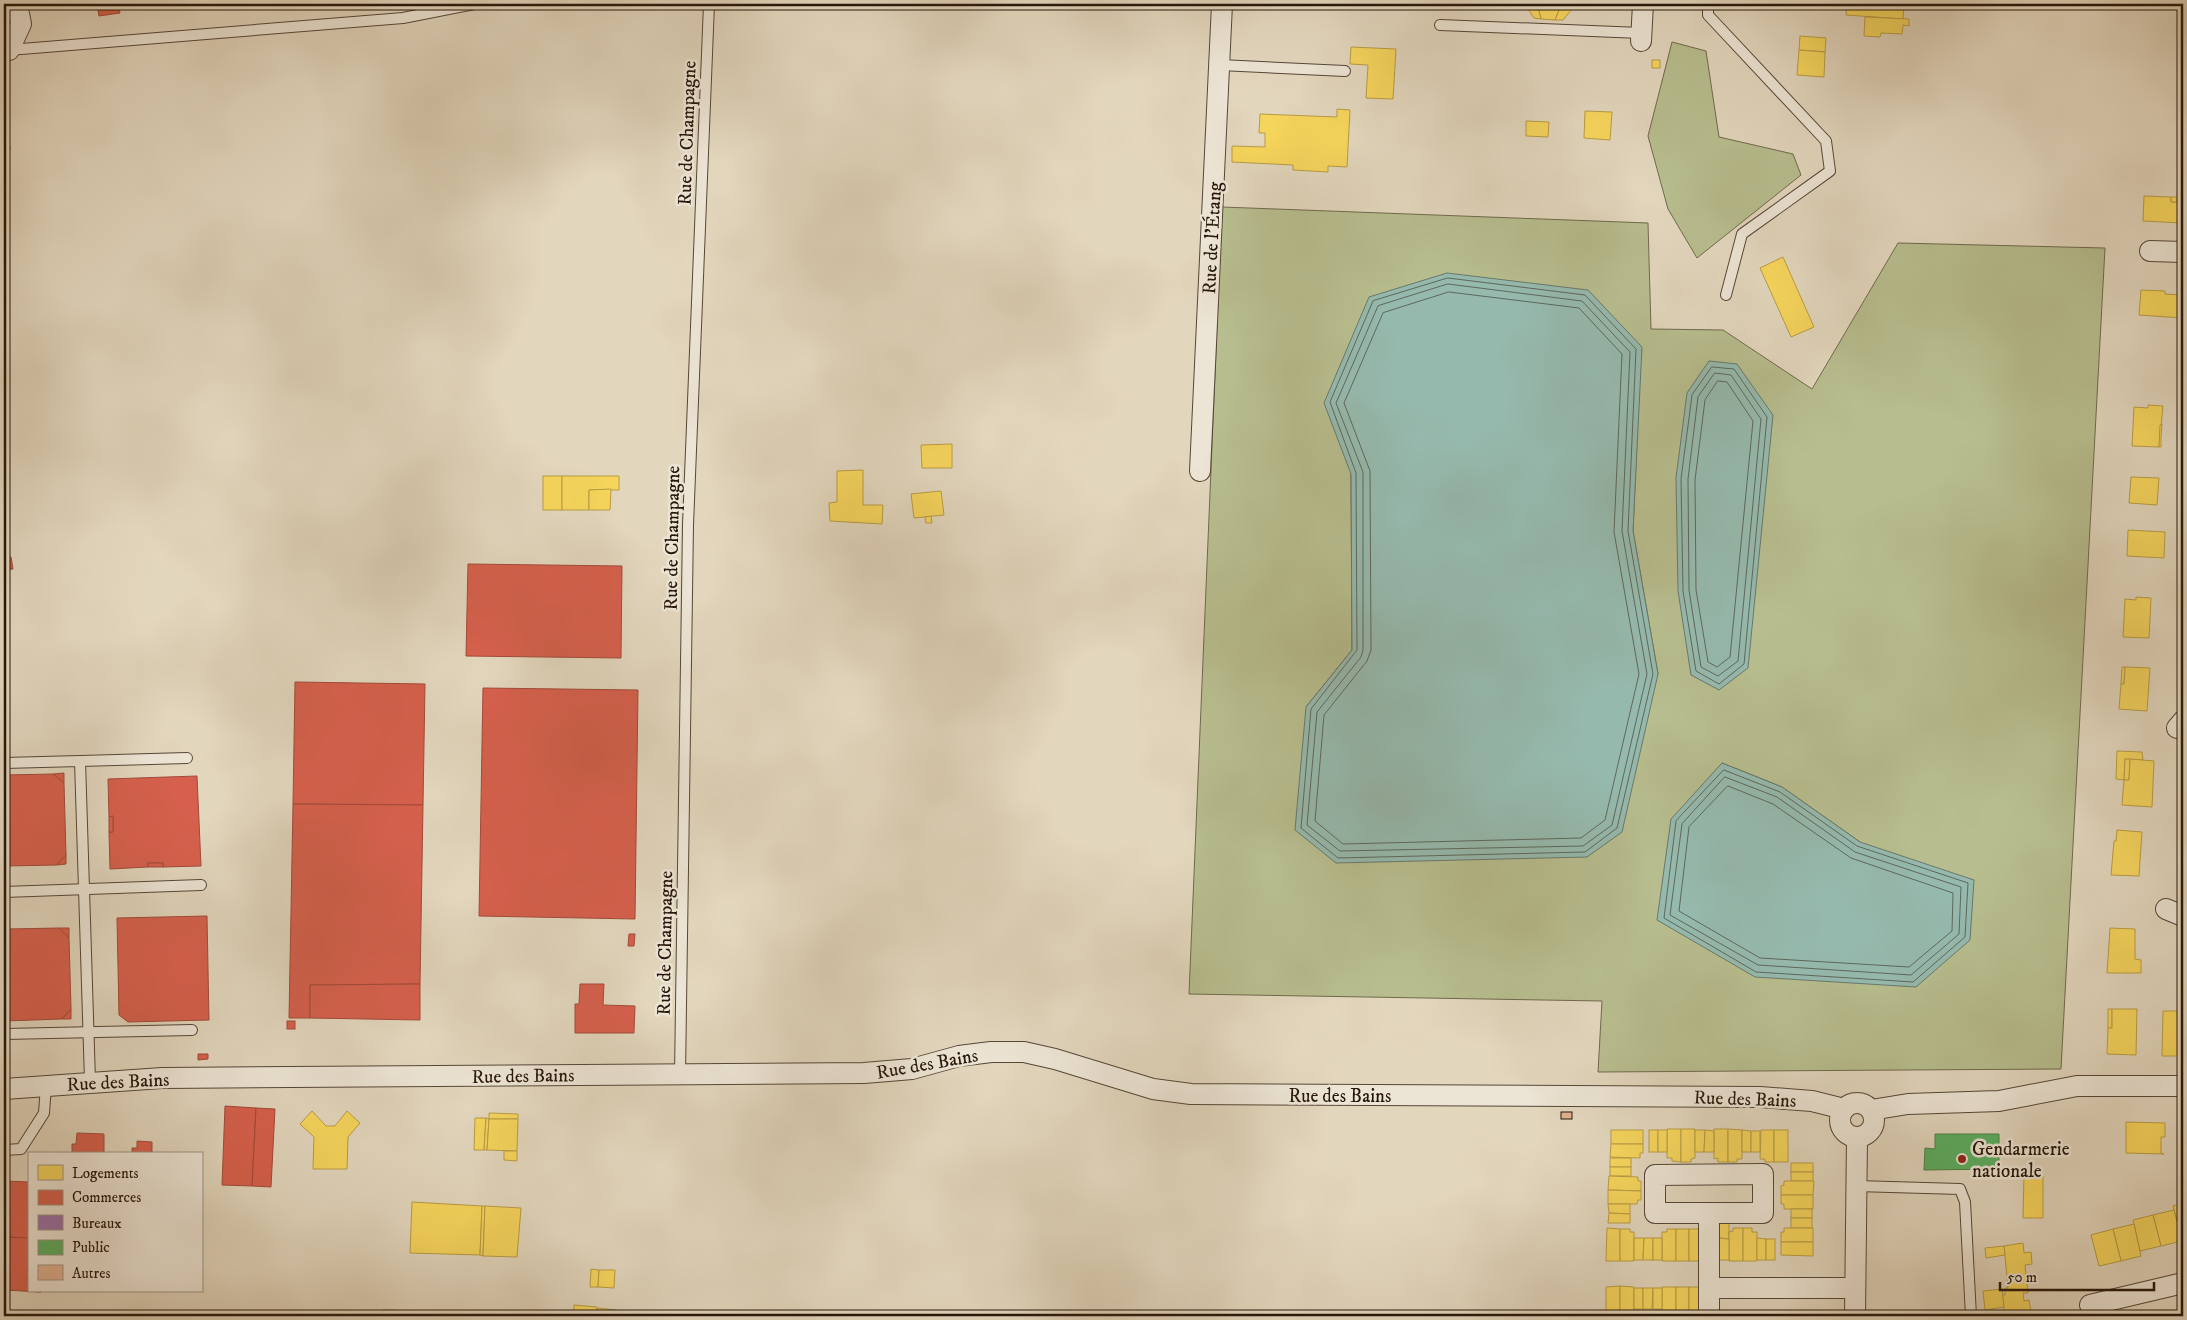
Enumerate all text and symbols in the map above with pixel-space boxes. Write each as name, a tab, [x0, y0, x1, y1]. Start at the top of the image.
street label: Rue de Champagne	[673, 60, 702, 206]
street label: Rue de l'Étang	[1197, 180, 1227, 295]
street label: Rue de Champagne	[660, 465, 685, 611]
street label: Rue de Champagne	[653, 870, 678, 1016]
street label: Rue des Bains	[875, 1044, 980, 1085]
street label: Rue des Bains	[471, 1064, 575, 1089]
street label: Rue des Bains	[66, 1068, 170, 1097]
street label: Rue des Bains	[1289, 1085, 1391, 1108]
street label: Rue des Bains	[1693, 1086, 1797, 1113]
place label: Gendarmerie nationale	[1972, 1138, 2070, 1183]
legend	[28, 1152, 202, 1292]
marker: Gendarmerie nationale	[1956, 1153, 1968, 1165]
text: Logements	[72, 1164, 139, 1183]
text: Commerces	[72, 1188, 141, 1207]
text: Bureaux	[72, 1214, 122, 1233]
text: Public	[72, 1238, 110, 1257]
scale bar	[2000, 1260, 2153, 1292]
text: Autres	[72, 1264, 110, 1283]
text: 50 m	[2007, 1268, 2037, 1287]

